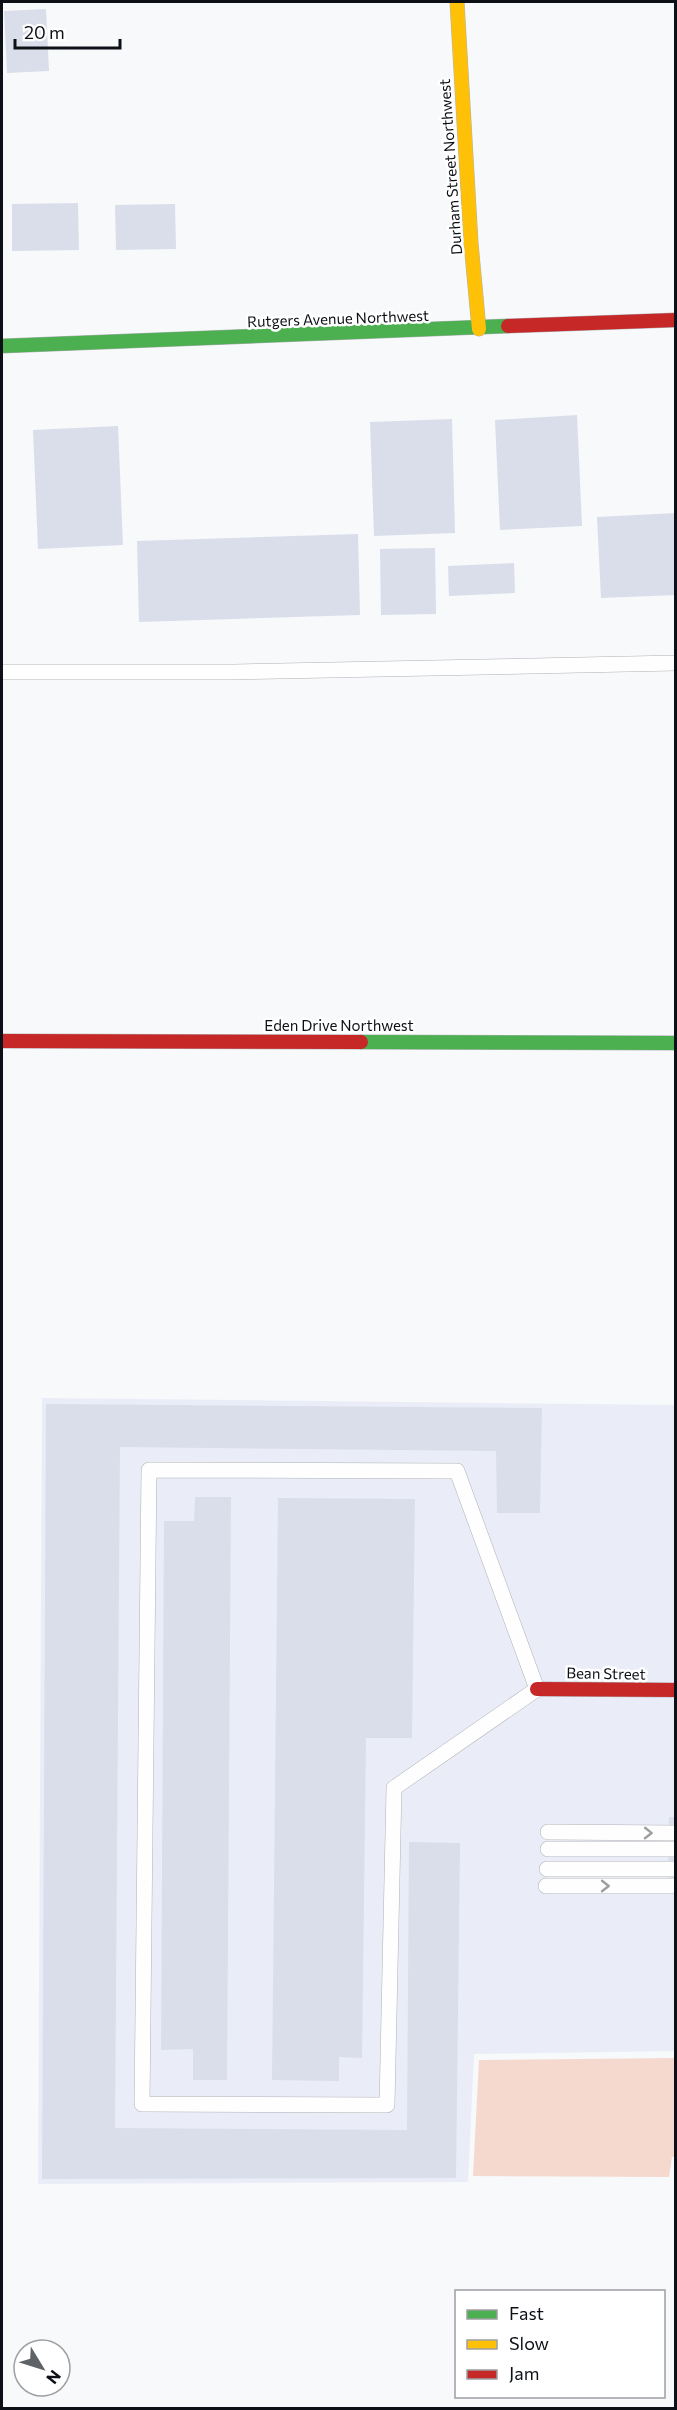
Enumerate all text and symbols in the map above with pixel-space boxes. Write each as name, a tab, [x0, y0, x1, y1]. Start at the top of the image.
scale bar	[15, 12, 120, 50]
text: 20 m	[24, 21, 65, 43]
street label: Durham Street Northwest	[435, 78, 465, 256]
street label: Rutgers Avenue Northwest	[247, 306, 429, 330]
street label: Eden Drive Northwest	[264, 1016, 414, 1034]
street label: Bean Street	[566, 1663, 646, 1683]
one-way arrow	[644, 1826, 653, 1839]
one-way arrow	[600, 1880, 609, 1892]
legend	[455, 2290, 665, 2398]
text: Fast	[509, 2302, 544, 2324]
text: Slow	[509, 2332, 549, 2354]
north arrow	[12, 2338, 72, 2398]
text: Jam	[509, 2362, 539, 2384]
text: N	[43, 2367, 65, 2388]

